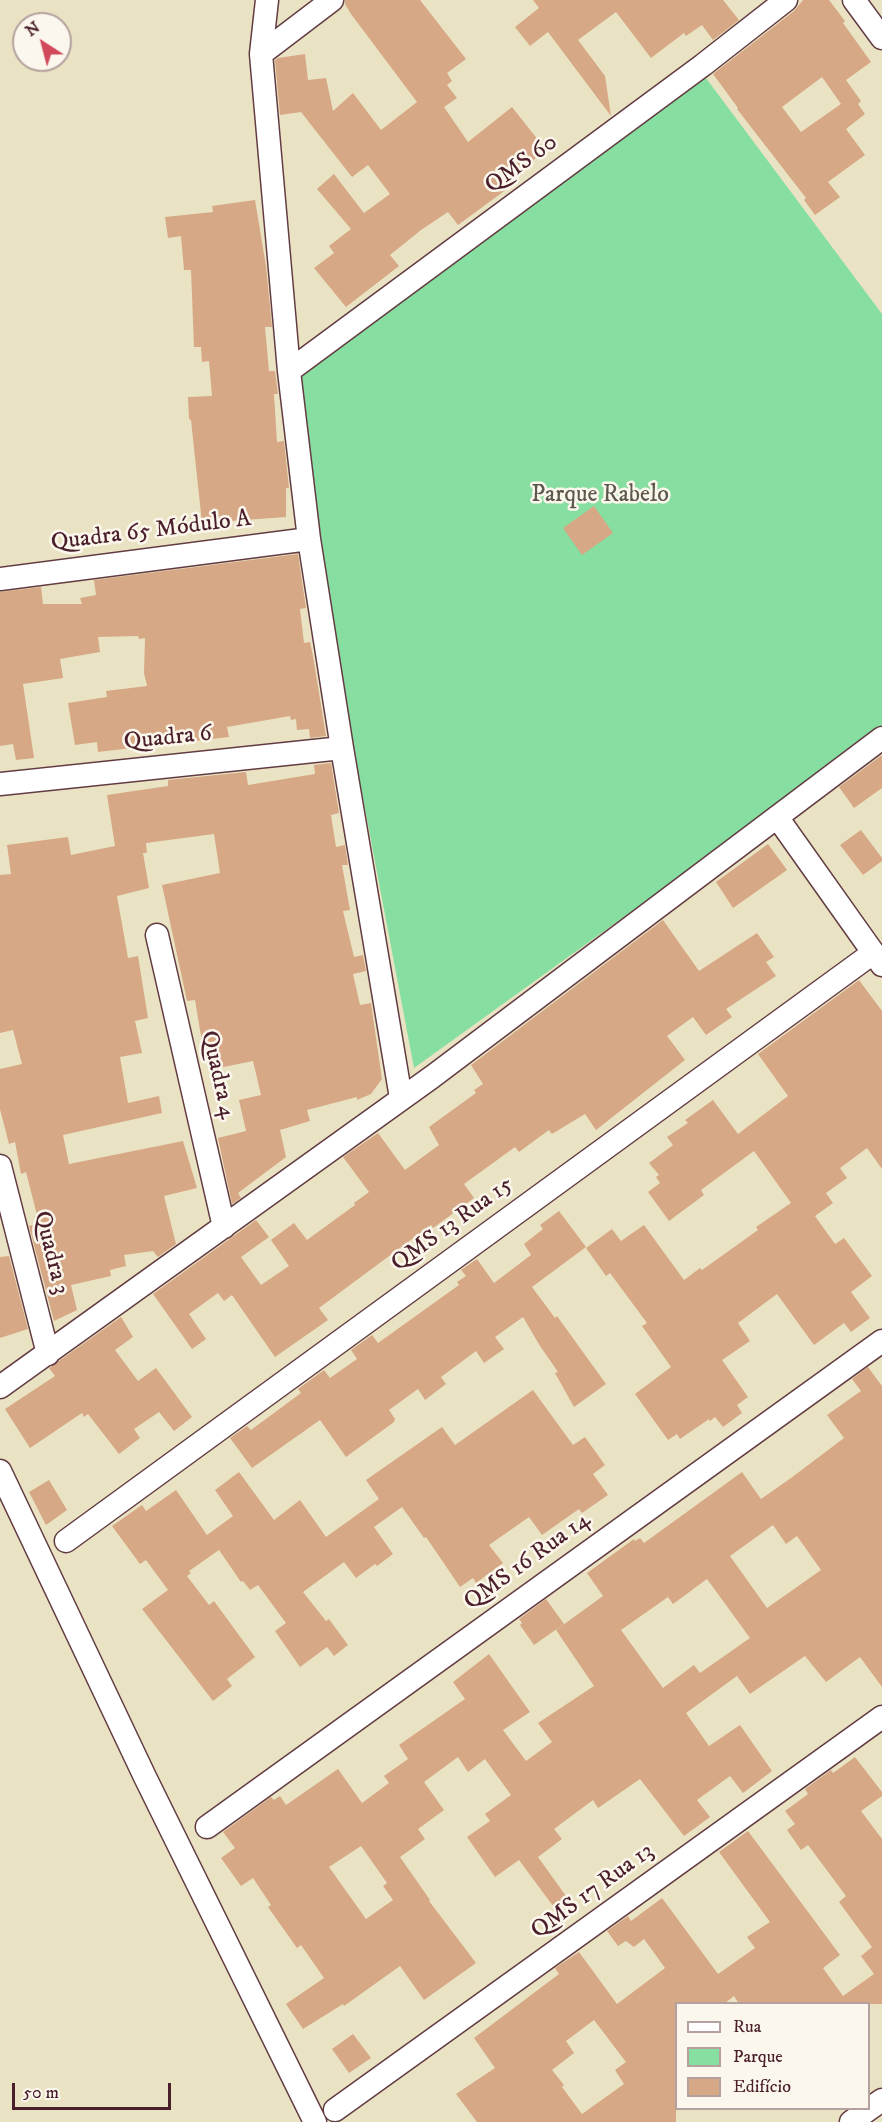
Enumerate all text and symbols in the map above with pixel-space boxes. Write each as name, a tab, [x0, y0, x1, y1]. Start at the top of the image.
north arrow	[12, 12, 72, 72]
text: N	[21, 17, 44, 41]
street label: QMS 60	[480, 129, 564, 201]
park label: Parque Rabelo	[531, 482, 669, 510]
street label: Quadra 65 Módulo A	[49, 505, 253, 559]
street label: Quadra 6	[123, 720, 213, 758]
street label: Quadra 4	[193, 1028, 241, 1122]
street label: QMS 13 Rua 15	[386, 1171, 520, 1279]
street label: Quadra 3	[26, 1208, 74, 1298]
street label: QMS 16 Rua 14	[459, 1507, 597, 1617]
street label: QMS 17 Rua 13	[526, 1838, 660, 1946]
legend	[675, 2002, 870, 2110]
text: Rua	[733, 2016, 761, 2038]
text: Parque	[733, 2046, 783, 2068]
scale bar	[15, 2071, 174, 2109]
text: Edifício	[733, 2076, 791, 2098]
text: 50 m	[23, 2082, 59, 2104]

